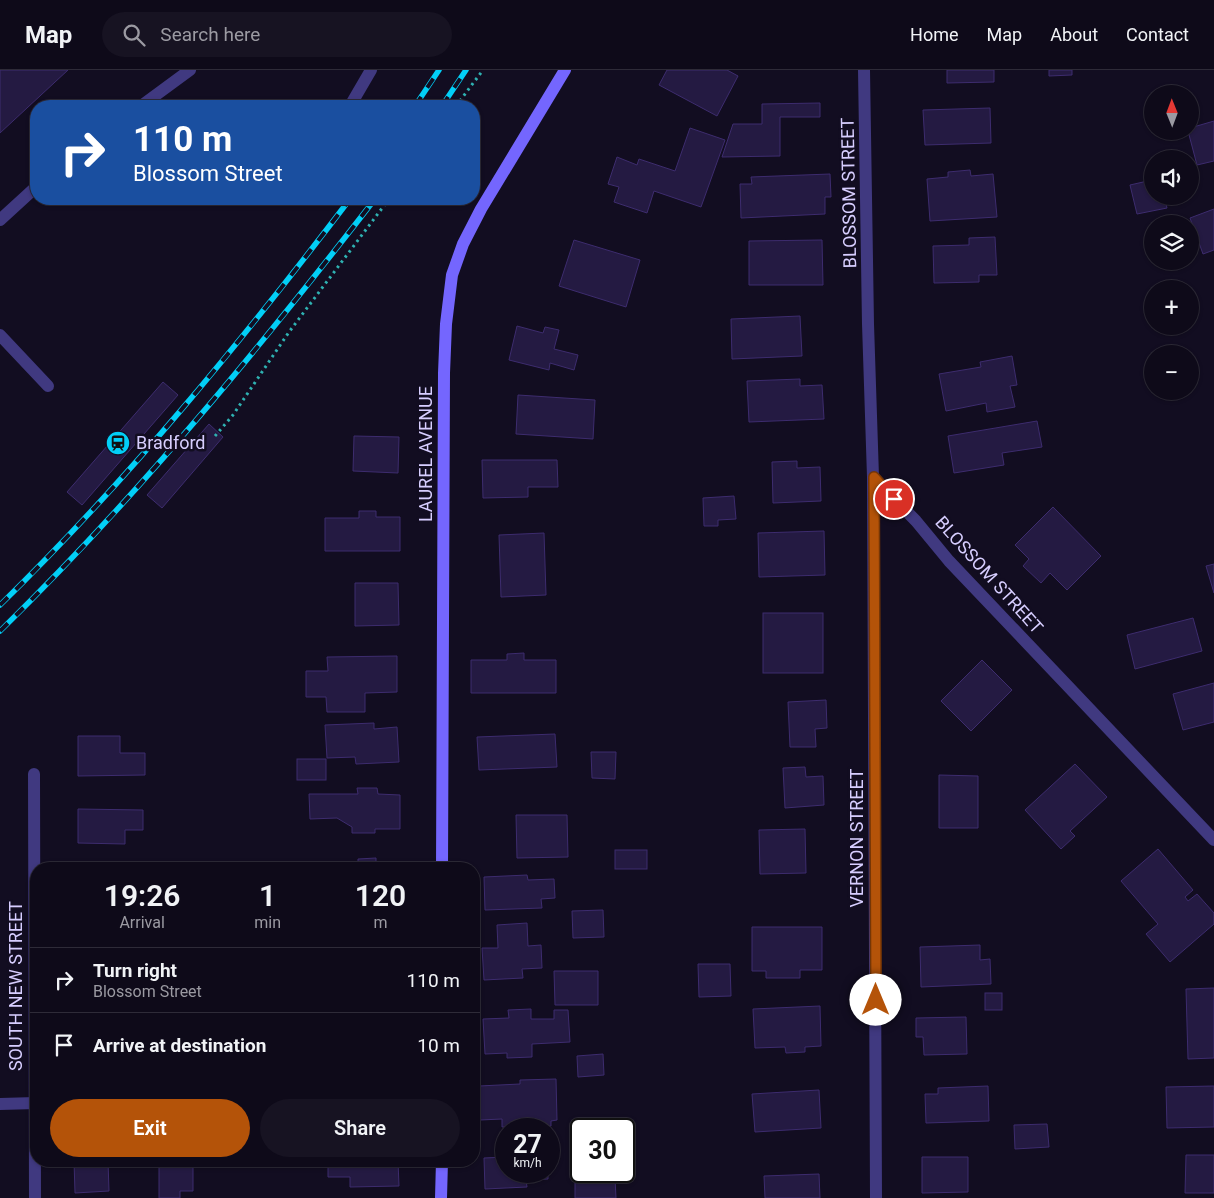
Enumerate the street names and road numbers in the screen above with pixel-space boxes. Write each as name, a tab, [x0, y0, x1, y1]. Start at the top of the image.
street label: BLOSSOM STREET	[837, 117, 860, 268]
street label: LAUREL AVENUE	[415, 386, 436, 522]
street label: BLOSSOM STREET	[931, 512, 1048, 638]
street label: VERNON STREET	[846, 768, 867, 908]
street label: SOUTH NEW STREET	[5, 901, 26, 1071]

